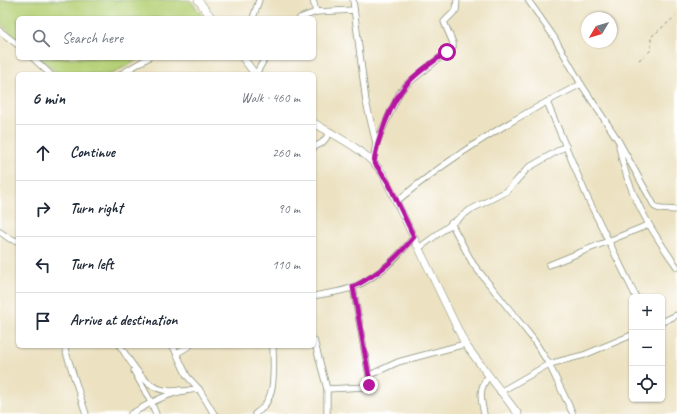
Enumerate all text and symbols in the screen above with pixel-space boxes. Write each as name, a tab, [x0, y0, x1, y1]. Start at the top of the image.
north arrow	[581, 12, 617, 48]
search box	[16, 16, 316, 60]
icon: search	[30, 27, 52, 49]
text: Search here	[62, 29, 123, 48]
route start	[438, 43, 456, 61]
text: 6 min	[32, 88, 65, 109]
text: Walk · 460 m	[241, 90, 300, 106]
icon: ahead	[32, 142, 54, 164]
text: Continue	[70, 143, 115, 162]
text: 260 m	[272, 145, 300, 161]
icon: right	[32, 198, 54, 220]
text: Turn right	[70, 199, 123, 218]
text: 90 m	[278, 201, 300, 217]
icon: left	[32, 254, 54, 276]
text: Turn left	[70, 255, 113, 274]
text: 110 m	[272, 257, 300, 273]
map controls	[629, 294, 665, 402]
button: +	[629, 294, 665, 330]
icon: arrive	[32, 310, 54, 332]
text: Arrive at destination	[70, 311, 177, 330]
button: −	[629, 330, 665, 366]
button: locate	[629, 366, 665, 402]
route end	[360, 376, 378, 394]

